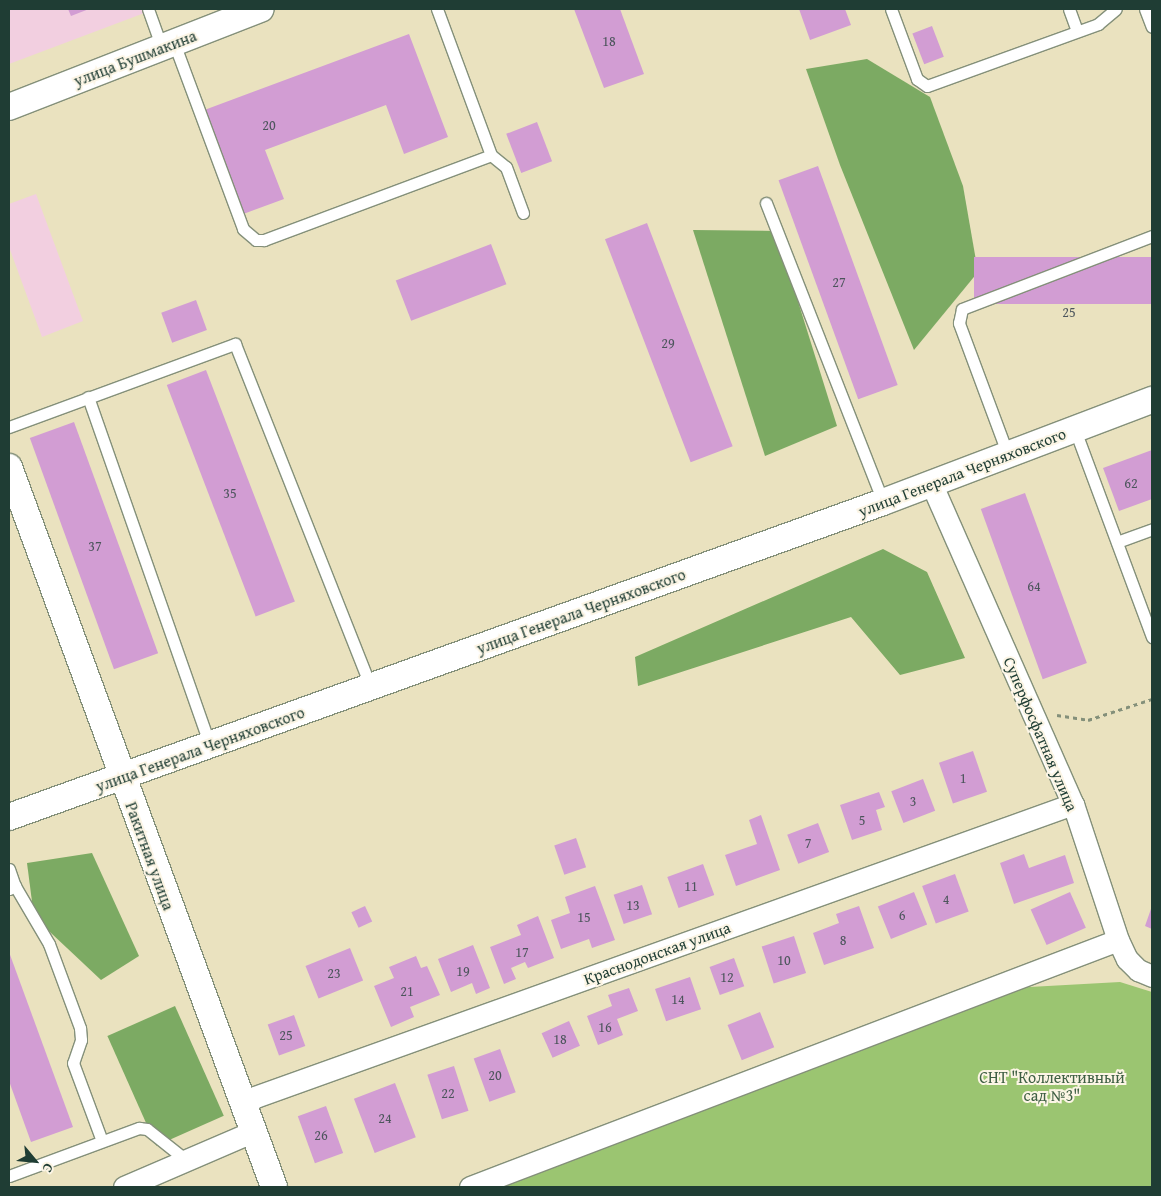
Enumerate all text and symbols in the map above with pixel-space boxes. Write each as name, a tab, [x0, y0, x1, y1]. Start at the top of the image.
street label: улица Бушмакина	[71, 26, 199, 90]
house number: 18	[602, 33, 616, 49]
house number: 20	[262, 117, 276, 133]
house number: 27	[832, 274, 846, 290]
house number: 25	[1062, 304, 1076, 320]
house number: 29	[661, 335, 675, 351]
street label: улица Генерала Черняховского	[855, 423, 1069, 521]
house number: 62	[1124, 475, 1138, 491]
house number: 35	[223, 485, 237, 501]
house number: 37	[88, 538, 102, 554]
street label: улица Генерала Черняховского	[474, 564, 688, 658]
house number: 64	[1027, 578, 1041, 594]
street label: Суперфосфатная улица	[1000, 654, 1082, 814]
street label: улица Генерала Черняховского	[93, 702, 307, 796]
house number: 1	[960, 770, 966, 786]
house number: 3	[910, 793, 916, 809]
street label: Ракитная улица	[122, 799, 178, 913]
house number: 5	[859, 812, 865, 828]
house number: 7	[805, 835, 811, 851]
house number: 11	[684, 878, 698, 894]
house number: 4	[943, 891, 949, 907]
house number: 13	[626, 897, 640, 913]
house number: 6	[899, 907, 905, 923]
house number: 15	[577, 909, 591, 925]
street label: Краснодонская улица	[581, 918, 733, 988]
house number: 8	[840, 932, 846, 948]
house number: 17	[515, 944, 529, 960]
house number: 10	[777, 952, 791, 968]
house number: 19	[456, 963, 470, 979]
house number: 23	[327, 965, 341, 981]
house number: 12	[720, 969, 734, 985]
house number: 21	[400, 983, 414, 999]
house number: 14	[671, 991, 685, 1007]
house number: 16	[598, 1019, 612, 1035]
house number: 25	[279, 1027, 293, 1043]
house number: 18	[553, 1031, 567, 1047]
house number: 20	[488, 1067, 502, 1083]
park label: СНТ "Коллективный сад №3"	[979, 1067, 1125, 1105]
house number: 22	[441, 1085, 455, 1101]
house number: 24	[378, 1110, 392, 1126]
house number: 26	[314, 1127, 328, 1143]
north arrow	[10, 1136, 60, 1186]
text: С	[38, 1160, 59, 1176]

